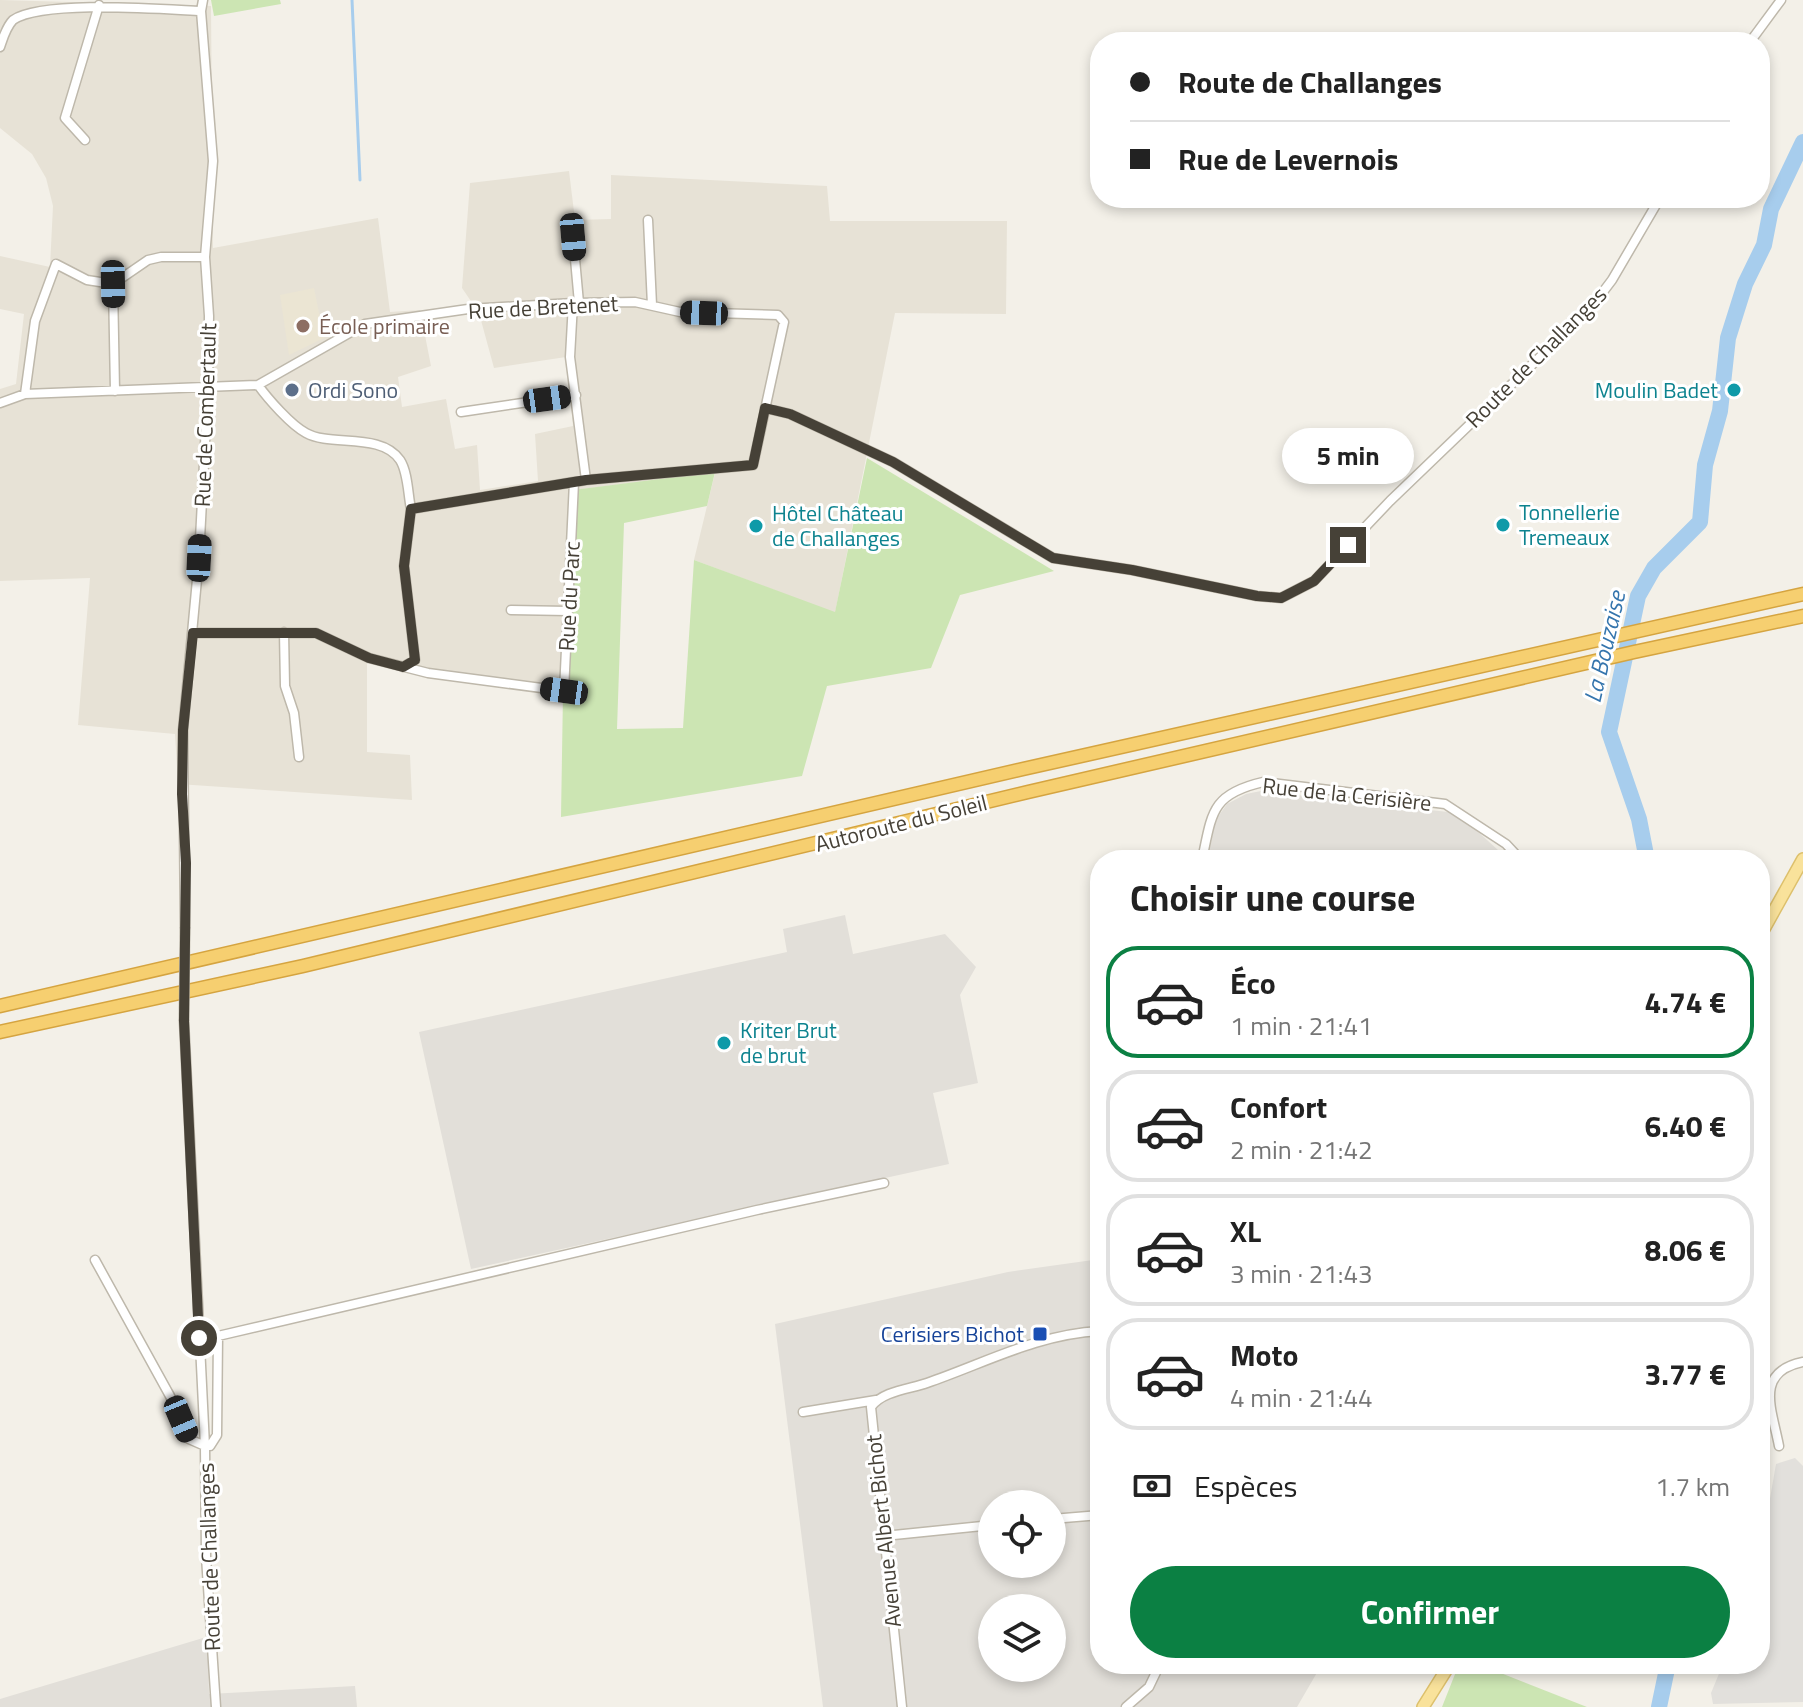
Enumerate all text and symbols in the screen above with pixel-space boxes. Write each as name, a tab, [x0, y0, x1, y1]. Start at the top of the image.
text: Route de Challanges	[1178, 59, 1442, 105]
text: Rue de Levernois	[1178, 136, 1398, 182]
car	[559, 212, 587, 262]
car	[101, 260, 125, 308]
street label: Route de Challanges	[1457, 278, 1615, 436]
street label: Rue de Bretenet	[467, 286, 619, 328]
car	[680, 300, 728, 326]
place label: École primaire	[319, 309, 450, 343]
marker: École primaire	[294, 317, 312, 335]
street label: Rue de Combertault	[185, 322, 225, 508]
place label: Ordi Sono	[308, 373, 398, 407]
place label: Moulin Badet	[1595, 373, 1718, 407]
marker: Ordi Sono	[283, 381, 301, 399]
marker: Moulin Badet	[1725, 381, 1743, 399]
car	[522, 384, 572, 414]
callout: 5 min	[1282, 429, 1414, 485]
text: 5 min	[1316, 436, 1380, 475]
place label: Tonnellerie Tremeaux	[1519, 495, 1620, 554]
place label: Hôtel Château de Challanges	[772, 496, 903, 555]
marker: Tonnellerie Tremeaux	[1494, 516, 1512, 534]
marker: Hôtel Château de Challanges	[747, 517, 765, 535]
route end	[1330, 527, 1366, 563]
car	[186, 533, 212, 583]
street label: Rue du Parc	[549, 540, 589, 652]
water label: La Bouzaise	[1574, 586, 1635, 706]
car	[539, 676, 589, 706]
street label: Rue de la Cerisière	[1261, 768, 1433, 820]
street label: Autoroute du Soleil	[811, 785, 991, 861]
text: Choisir une course	[1130, 870, 1415, 925]
text: Éco	[1230, 960, 1276, 1006]
icon: car	[1134, 966, 1206, 1038]
text: 4.74 €	[1645, 979, 1726, 1025]
text: 1 min · 21:41	[1230, 1006, 1373, 1045]
place label: Kriter Brut de brut	[740, 1013, 837, 1072]
marker: Kriter Brut de brut	[715, 1034, 733, 1052]
text: Confort	[1230, 1084, 1327, 1130]
icon: car	[1134, 1090, 1206, 1162]
text: 6.40 €	[1645, 1103, 1726, 1149]
text: 2 min · 21:42	[1230, 1130, 1373, 1169]
text: XL	[1230, 1208, 1261, 1254]
icon: car	[1134, 1214, 1206, 1286]
text: 8.06 €	[1645, 1227, 1726, 1273]
text: 3 min · 21:43	[1230, 1254, 1373, 1293]
place label: Cerisiers Bichot	[881, 1317, 1024, 1351]
route start	[181, 1320, 217, 1356]
marker: Cerisiers Bichot	[1031, 1325, 1049, 1343]
text: Moto	[1230, 1332, 1298, 1378]
icon: car	[1134, 1338, 1206, 1410]
text: 3.77 €	[1645, 1351, 1726, 1397]
text: 4 min · 21:44	[1230, 1378, 1373, 1417]
car	[161, 1392, 201, 1446]
street label: Avenue Albert Bichot	[856, 1433, 910, 1629]
street label: Route de Challanges	[189, 1462, 229, 1652]
text: Espèces	[1194, 1463, 1298, 1509]
icon: cash	[1130, 1464, 1174, 1508]
text: 1.7 km	[1655, 1467, 1730, 1506]
map controls	[978, 1490, 1066, 1682]
button: locate	[978, 1490, 1066, 1578]
button: Confirmer	[1130, 1566, 1730, 1658]
button: layers	[978, 1594, 1066, 1682]

